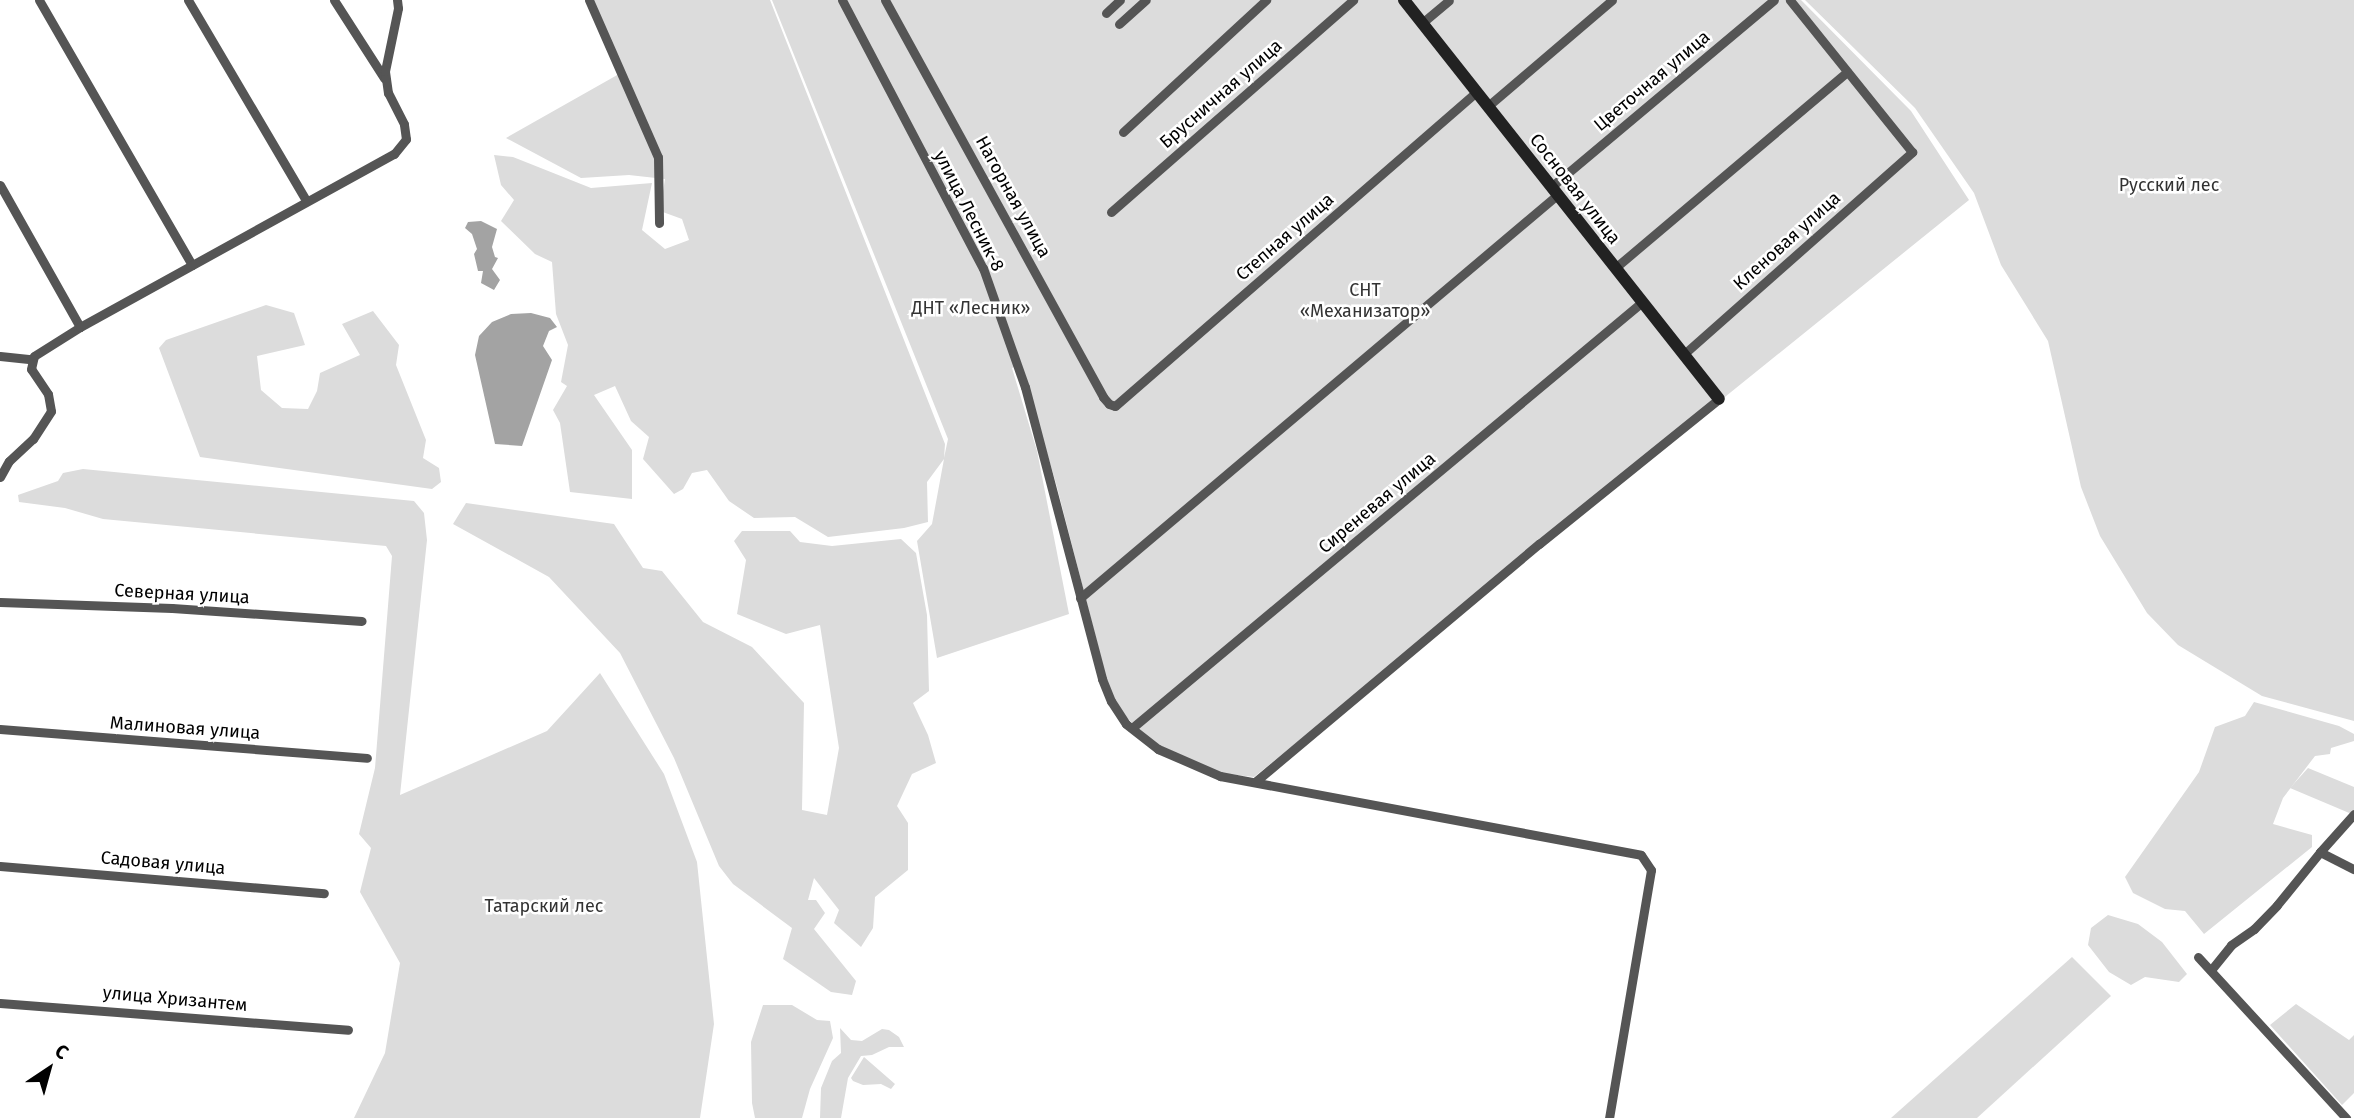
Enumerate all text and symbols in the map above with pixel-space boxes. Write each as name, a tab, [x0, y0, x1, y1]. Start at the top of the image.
street label: Цветочная улица	[1590, 26, 1714, 136]
street label: Брусничная улица	[1155, 35, 1287, 153]
street label: Сосновая улица	[1525, 129, 1625, 249]
street label: Нагорная улица	[971, 132, 1055, 262]
street label: улица Лесник-8	[929, 147, 1009, 275]
park label: Русский лес	[2119, 174, 2219, 196]
street label: Кленовая улица	[1729, 187, 1845, 295]
street label: Степная улица	[1232, 189, 1338, 285]
park label: СНТ «Механизатор»	[1300, 280, 1430, 322]
park label: ДНТ «Лесник»	[912, 297, 1030, 319]
street label: Сиреневая улица	[1314, 448, 1440, 558]
street label: Северная улица	[114, 580, 250, 608]
street label: Малиновая улица	[109, 712, 261, 744]
street label: Садовая улица	[100, 847, 226, 879]
park label: Татарский лес	[485, 895, 603, 917]
street label: улица Хризантем	[102, 982, 248, 1016]
north arrow	[14, 1034, 84, 1104]
text: С	[50, 1039, 73, 1064]

